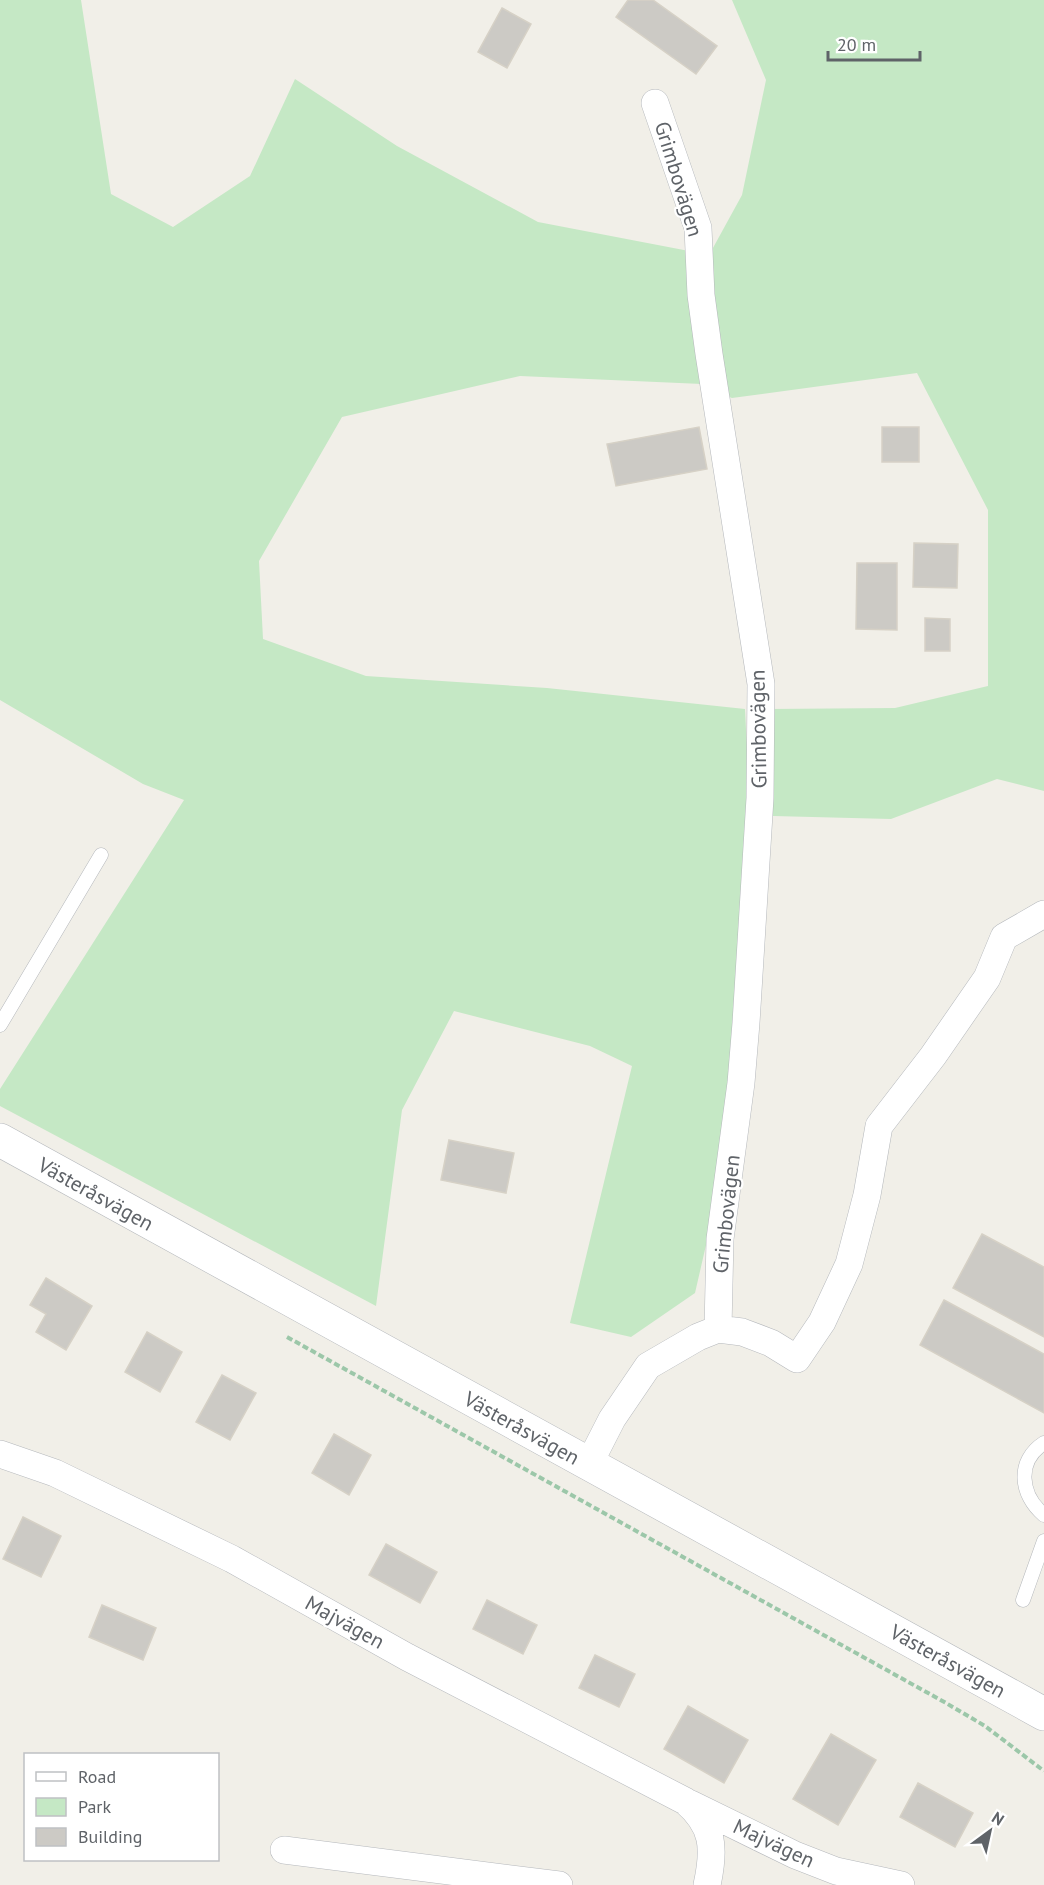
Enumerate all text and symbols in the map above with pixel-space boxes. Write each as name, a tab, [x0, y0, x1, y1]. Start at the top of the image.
scale bar	[828, 24, 920, 62]
text: 20 m	[837, 33, 876, 56]
street label: Grimbovägen	[649, 118, 709, 240]
street label: Grimbovägen	[743, 669, 773, 789]
street label: Västeråsvägen	[33, 1151, 159, 1237]
street label: Grimbovägen	[706, 1153, 746, 1275]
street label: Västeråsvägen	[459, 1385, 585, 1471]
street label: Majvägen	[301, 1589, 389, 1655]
street label: Västeråsvägen	[885, 1618, 1011, 1704]
legend	[24, 1753, 219, 1861]
text: Road	[78, 1765, 116, 1788]
text: Park	[78, 1795, 111, 1818]
north arrow	[960, 1801, 1020, 1861]
text: N	[988, 1807, 1008, 1830]
street label: Majvägen	[729, 1812, 819, 1874]
text: Building	[78, 1825, 142, 1848]

